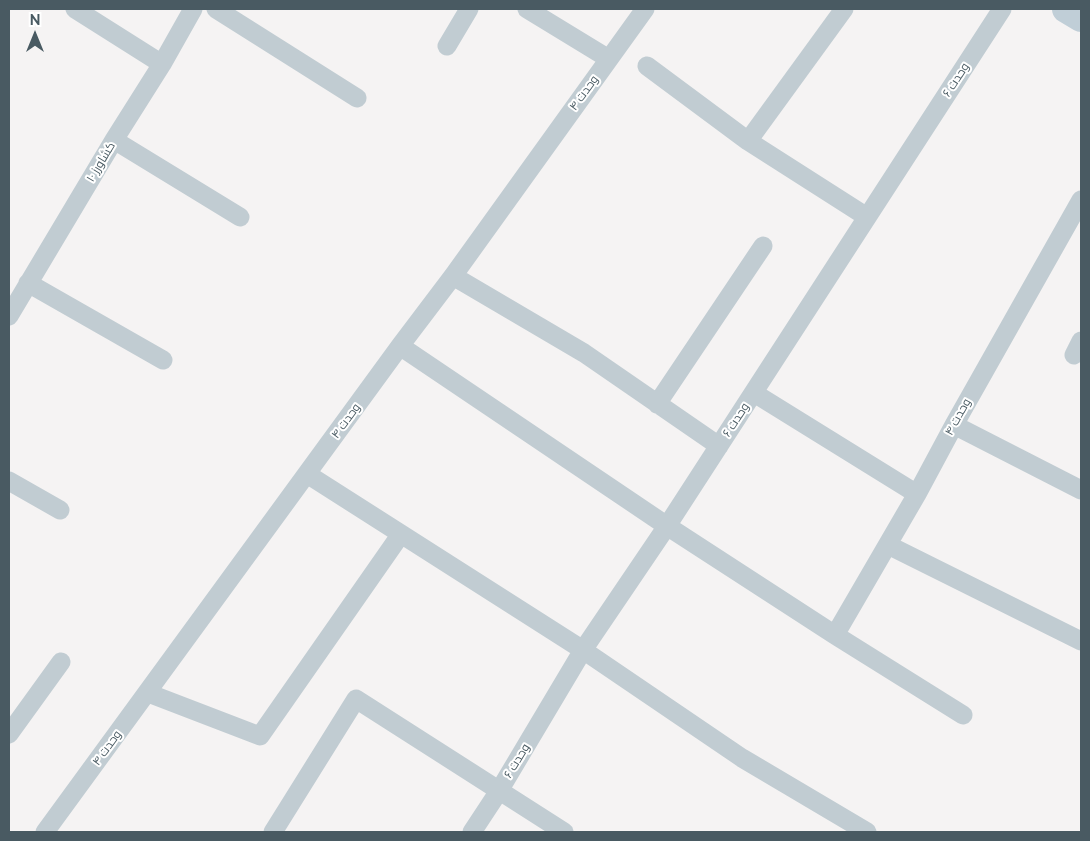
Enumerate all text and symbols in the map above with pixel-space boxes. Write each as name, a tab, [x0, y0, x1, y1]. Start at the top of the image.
north arrow	[10, 10, 60, 60]
text: N	[30, 12, 40, 28]
street label: وحدت ۶	[940, 60, 972, 100]
street label: وحدت ۴	[566, 73, 602, 113]
street label: کشاورز ۱۰	[84, 139, 118, 185]
street label: وحدت ۴	[942, 396, 974, 438]
street label: وحدت ۶	[720, 400, 752, 440]
street label: وحدت ۴	[328, 401, 364, 441]
street label: وحدت ۴	[89, 728, 125, 768]
street label: وحدت ۶	[501, 741, 533, 781]

